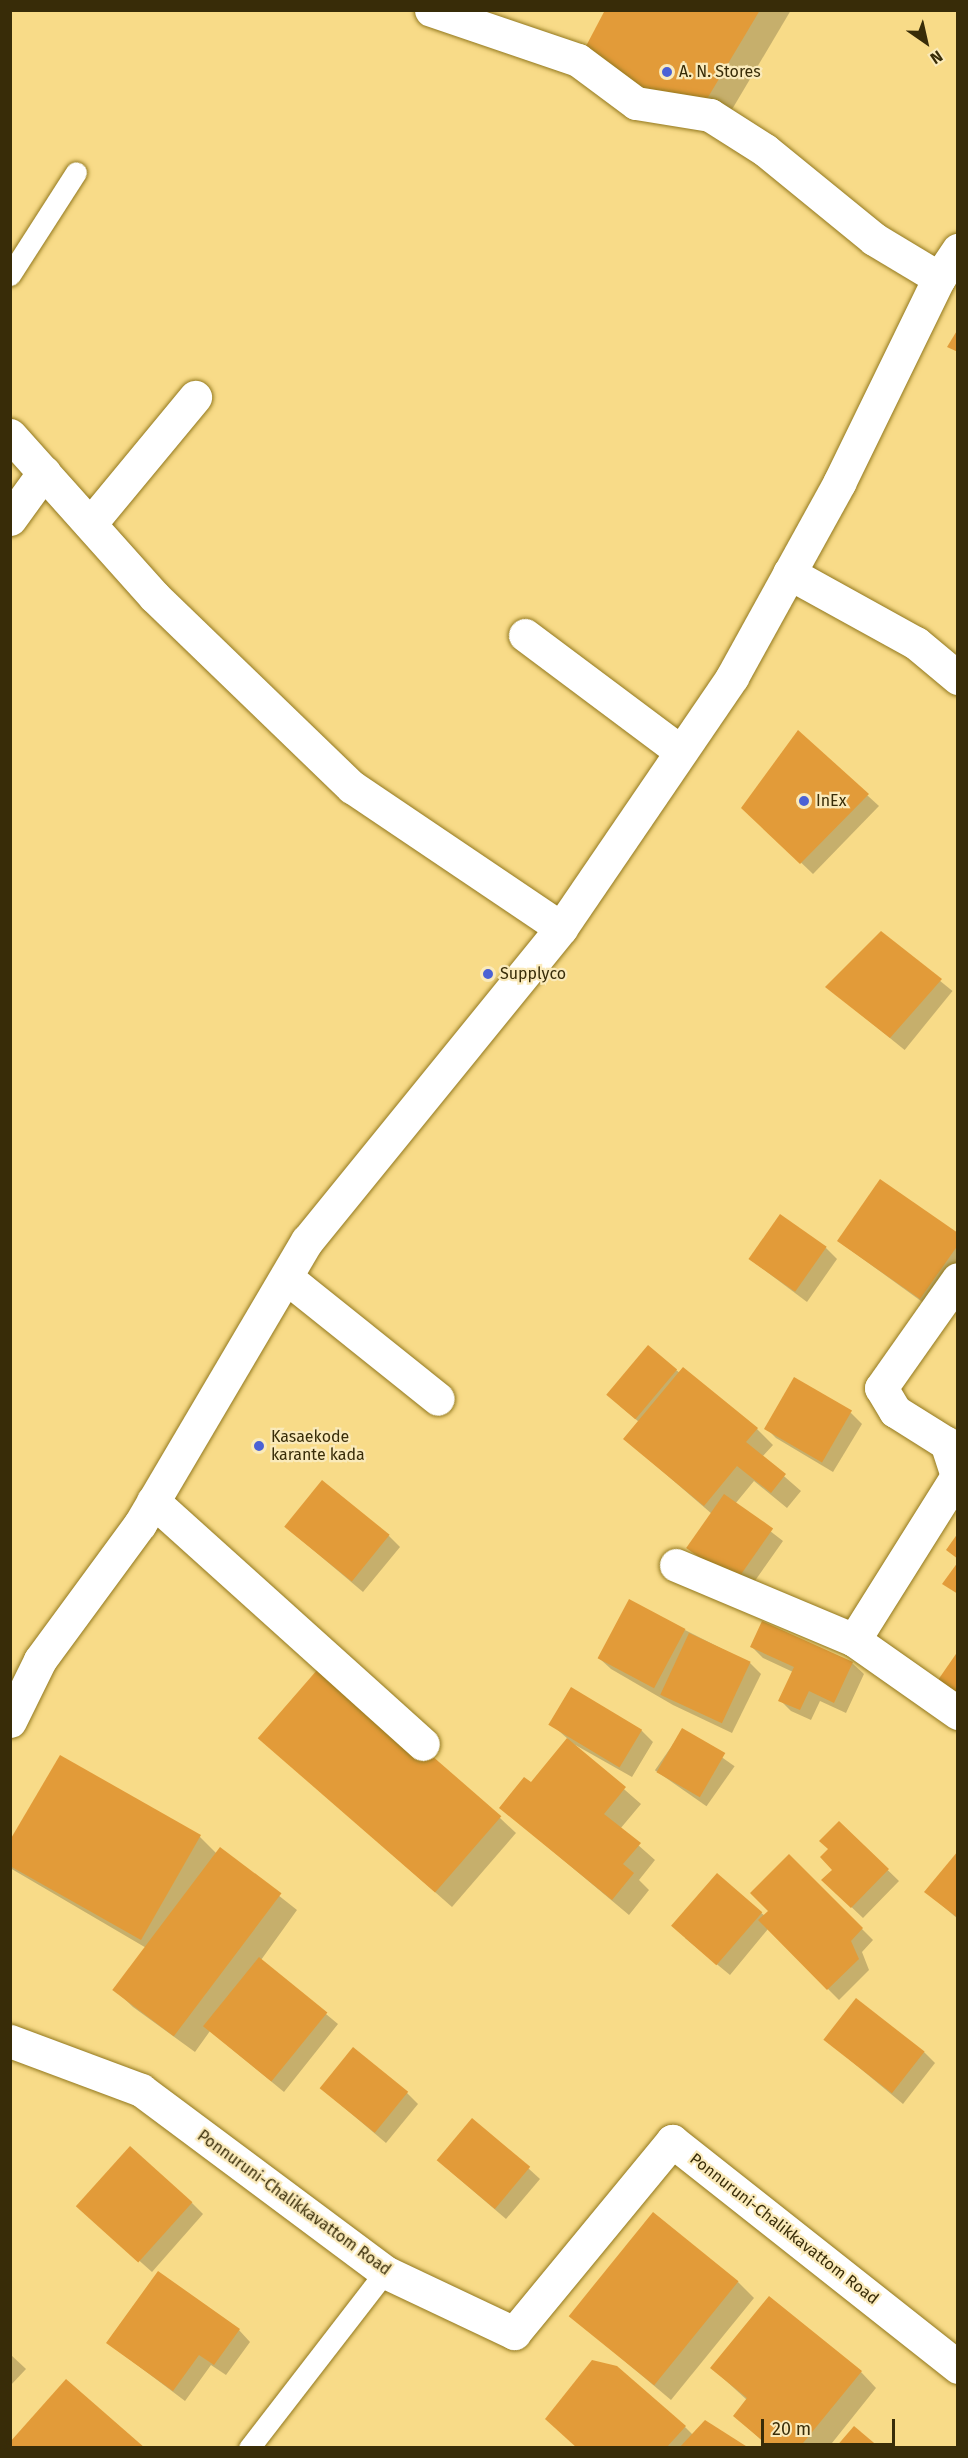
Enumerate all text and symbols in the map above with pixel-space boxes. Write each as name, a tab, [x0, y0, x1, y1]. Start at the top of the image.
north arrow	[896, 12, 956, 72]
text: N	[927, 46, 946, 68]
place label: A. N. Stores	[679, 62, 761, 82]
marker: A. N. Stores	[660, 65, 674, 79]
place label: InEx	[816, 791, 846, 811]
marker: InEx	[797, 794, 811, 808]
place label: Supplyco	[500, 964, 566, 984]
marker: Supplyco	[481, 967, 495, 981]
place label: Kasaekode karante kada	[271, 1427, 365, 1465]
marker: Kasaekode karante kada	[252, 1439, 266, 1453]
street label: Ponnuruni-Chalikkavattom Road	[194, 2126, 394, 2280]
street label: Ponnuruni-Chalikkavattom Road	[686, 2149, 882, 2309]
scale bar	[764, 2407, 898, 2445]
text: 20 m	[772, 2418, 811, 2440]

